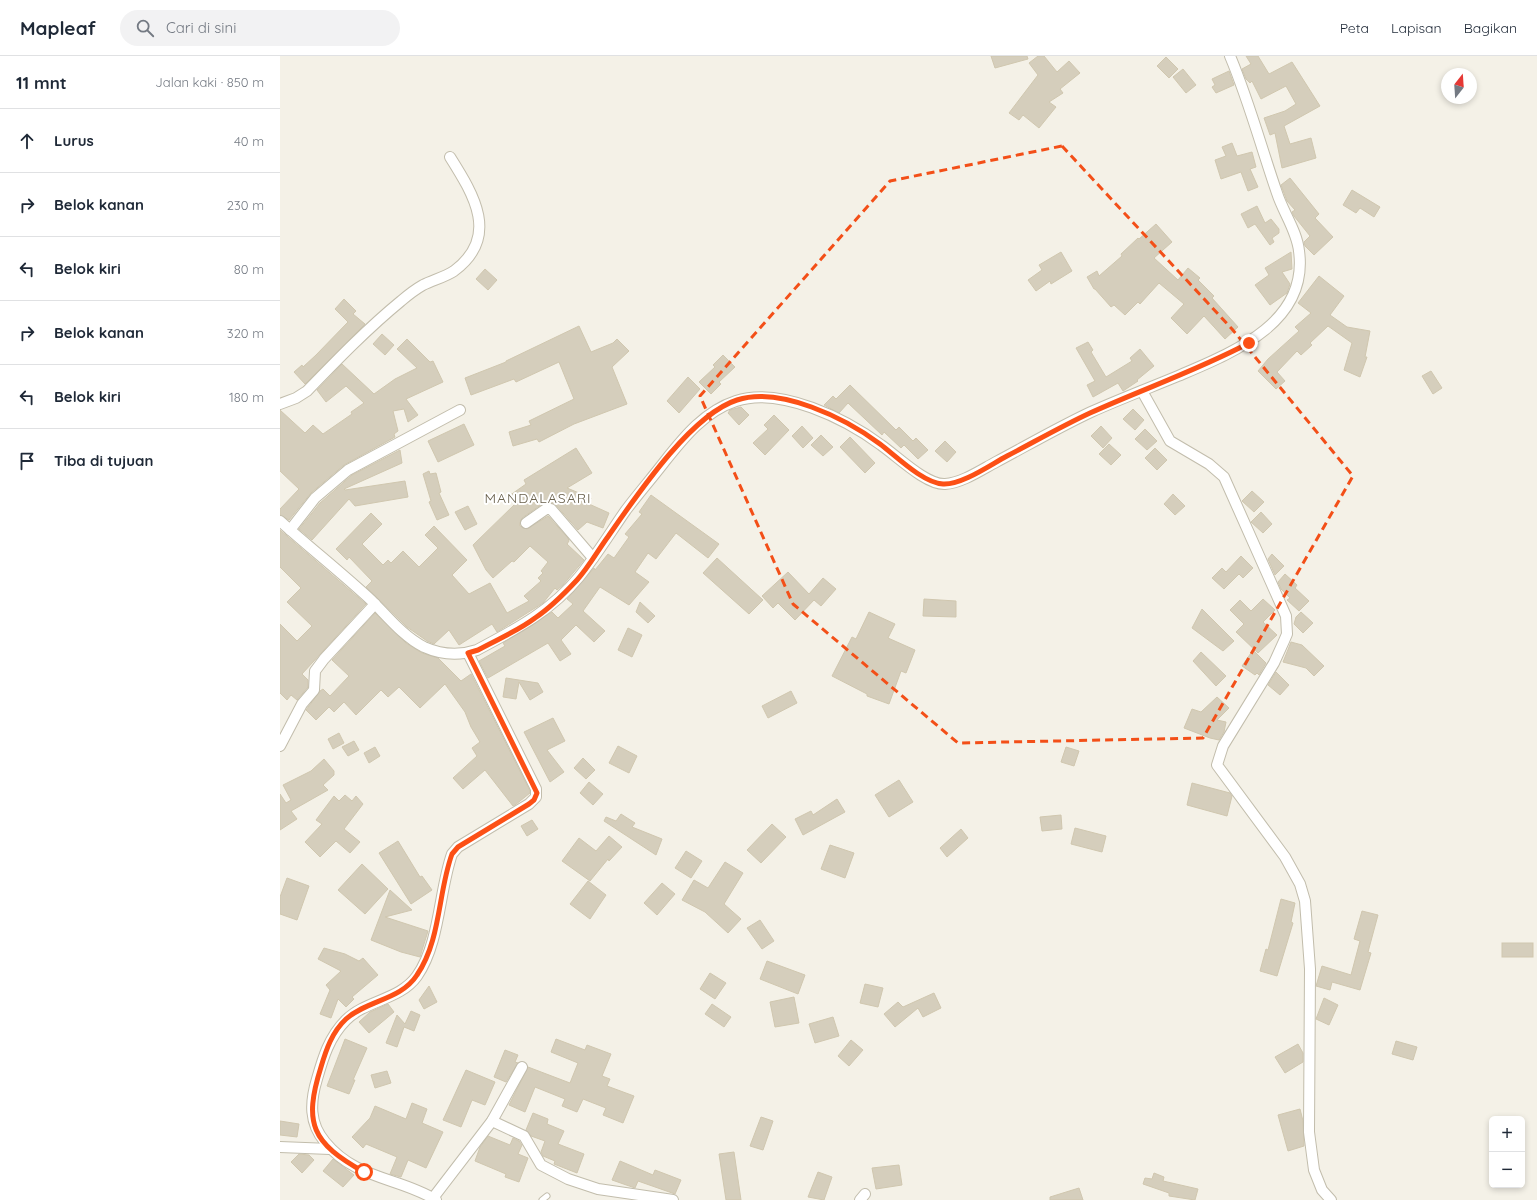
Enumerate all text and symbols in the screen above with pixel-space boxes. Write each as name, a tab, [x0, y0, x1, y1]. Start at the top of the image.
search box	[120, 10, 400, 46]
text: Mapleaf	[20, 16, 96, 40]
icon: search	[134, 17, 156, 39]
text: Cari di sini	[166, 18, 236, 37]
text: Peta	[1340, 19, 1369, 37]
text: Lapisan	[1391, 19, 1442, 37]
text: Bagikan	[1464, 19, 1517, 37]
north arrow	[1441, 68, 1477, 104]
text: 11 mnt	[16, 72, 67, 93]
text: Jalan kaki · 850 m	[155, 74, 264, 90]
icon: ahead	[16, 130, 38, 152]
text: Lurus	[54, 131, 94, 150]
text: 40 m	[234, 133, 264, 149]
icon: right	[16, 194, 38, 216]
text: Belok kanan	[54, 195, 144, 214]
text: 230 m	[227, 197, 264, 213]
icon: left	[16, 258, 38, 280]
text: Belok kiri	[54, 259, 121, 278]
text: 80 m	[234, 261, 264, 277]
icon: right	[16, 322, 38, 344]
text: Belok kanan	[54, 323, 144, 342]
text: 320 m	[227, 325, 264, 341]
route end	[1240, 334, 1258, 352]
icon: left	[16, 386, 38, 408]
text: Belok kiri	[54, 387, 121, 406]
text: 180 m	[229, 389, 264, 405]
icon: arrive	[16, 450, 38, 472]
text: Tiba di tujuan	[54, 451, 153, 470]
district label: MANDALASARI	[484, 489, 592, 507]
map controls	[1489, 1116, 1525, 1188]
button: +	[1489, 1116, 1525, 1152]
button: −	[1489, 1152, 1525, 1188]
route start	[355, 1163, 373, 1181]

